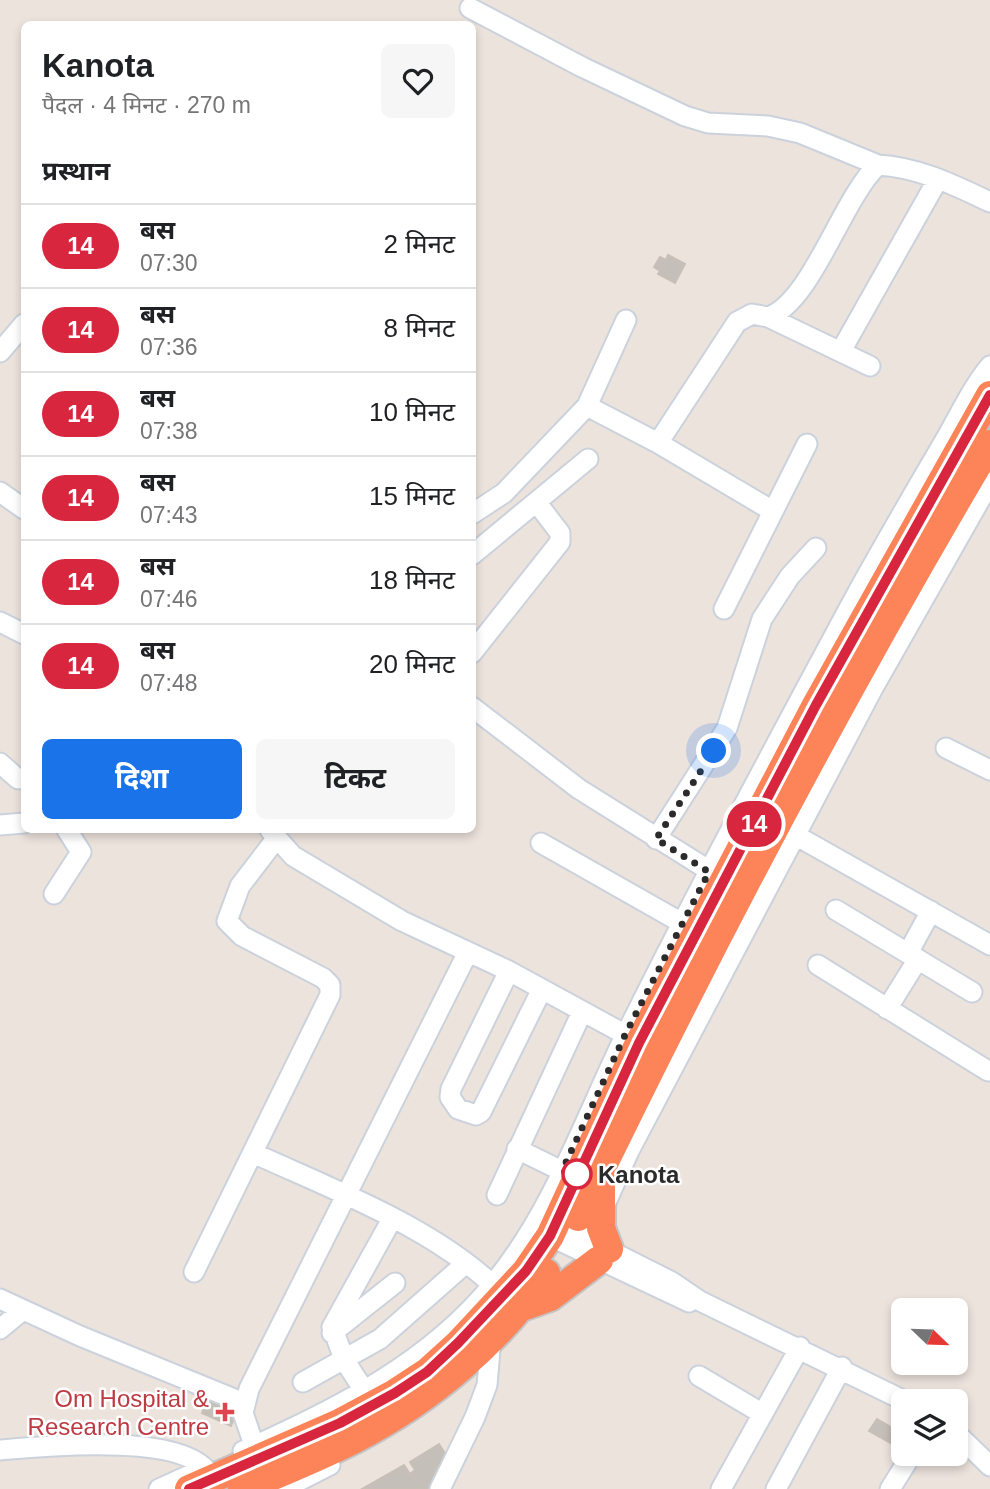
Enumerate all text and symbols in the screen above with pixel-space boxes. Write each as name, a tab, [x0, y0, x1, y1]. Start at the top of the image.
button: heart	[381, 44, 455, 118]
text: Kanota	[42, 47, 154, 84]
text: पैदल · 4 मिनट · 270 m	[42, 92, 251, 118]
text: प्रस्थान	[42, 156, 110, 186]
text: बस	[140, 215, 175, 245]
text: 2 मिनट	[384, 229, 455, 259]
text: 14	[67, 232, 94, 259]
text: 07:30	[140, 250, 198, 276]
text: बस	[140, 299, 175, 329]
text: 8 मिनट	[384, 313, 455, 343]
text: 14	[67, 316, 94, 343]
text: 07:36	[140, 334, 198, 360]
text: बस	[140, 383, 175, 413]
text: 10 मिनट	[369, 397, 455, 427]
text: 14	[67, 400, 94, 427]
text: 07:38	[140, 418, 198, 444]
text: बस	[140, 467, 175, 497]
text: 15 मिनट	[369, 481, 455, 511]
text: 14	[67, 484, 94, 511]
text: 07:43	[140, 502, 198, 528]
text: बस	[140, 551, 175, 581]
text: 18 मिनट	[369, 565, 455, 595]
text: 14	[67, 568, 94, 595]
text: 07:46	[140, 586, 198, 612]
text: बस	[140, 635, 175, 665]
text: 20 मिनट	[369, 649, 455, 679]
text: 14	[67, 652, 94, 679]
text: 07:48	[140, 670, 198, 696]
your location	[696, 733, 731, 768]
button: दिशा	[42, 739, 242, 819]
button: टिकट	[256, 739, 455, 819]
line badge: 14	[722, 801, 786, 847]
text: 14	[741, 810, 767, 837]
marker: Kanota	[562, 1159, 592, 1189]
place label: Kanota	[598, 1161, 680, 1188]
north arrow	[891, 1298, 968, 1376]
map controls	[891, 1298, 968, 1466]
place label: Om Hospital & Research Centre	[28, 1385, 209, 1440]
button: layers	[891, 1389, 968, 1466]
marker: Om Hospital & Research Centre	[215, 1402, 235, 1422]

